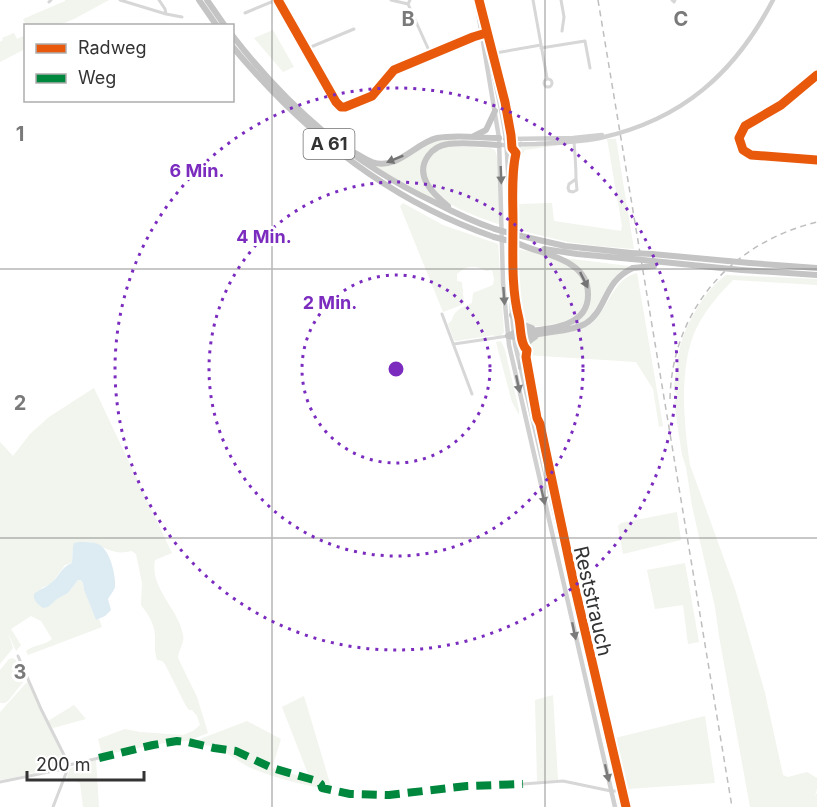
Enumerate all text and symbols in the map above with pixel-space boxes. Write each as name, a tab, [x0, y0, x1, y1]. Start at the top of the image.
text: B	[401, 7, 415, 31]
text: C	[674, 7, 688, 31]
legend	[24, 24, 234, 102]
text: Radweg	[78, 37, 147, 58]
text: Weg	[78, 67, 116, 88]
text: 1	[16, 122, 24, 146]
road number: A 61	[304, 129, 354, 159]
one-way arrow	[386, 155, 404, 165]
text: 6 Min.	[170, 160, 224, 181]
one-way arrow	[496, 166, 505, 185]
text: 4 Min.	[236, 226, 292, 247]
one-way arrow	[578, 271, 588, 289]
one-way arrow	[499, 286, 508, 305]
text: 2 Min.	[303, 292, 357, 313]
centre of rings	[386, 359, 406, 379]
one-way arrow	[514, 375, 523, 394]
text: 2	[14, 391, 26, 415]
one-way arrow	[539, 486, 548, 505]
street label: Reststrauch	[569, 544, 617, 658]
one-way arrow	[570, 622, 580, 641]
text: 3	[14, 660, 26, 684]
scale bar	[27, 744, 144, 782]
text: 200 m	[36, 754, 91, 775]
one-way arrow	[603, 764, 613, 782]

